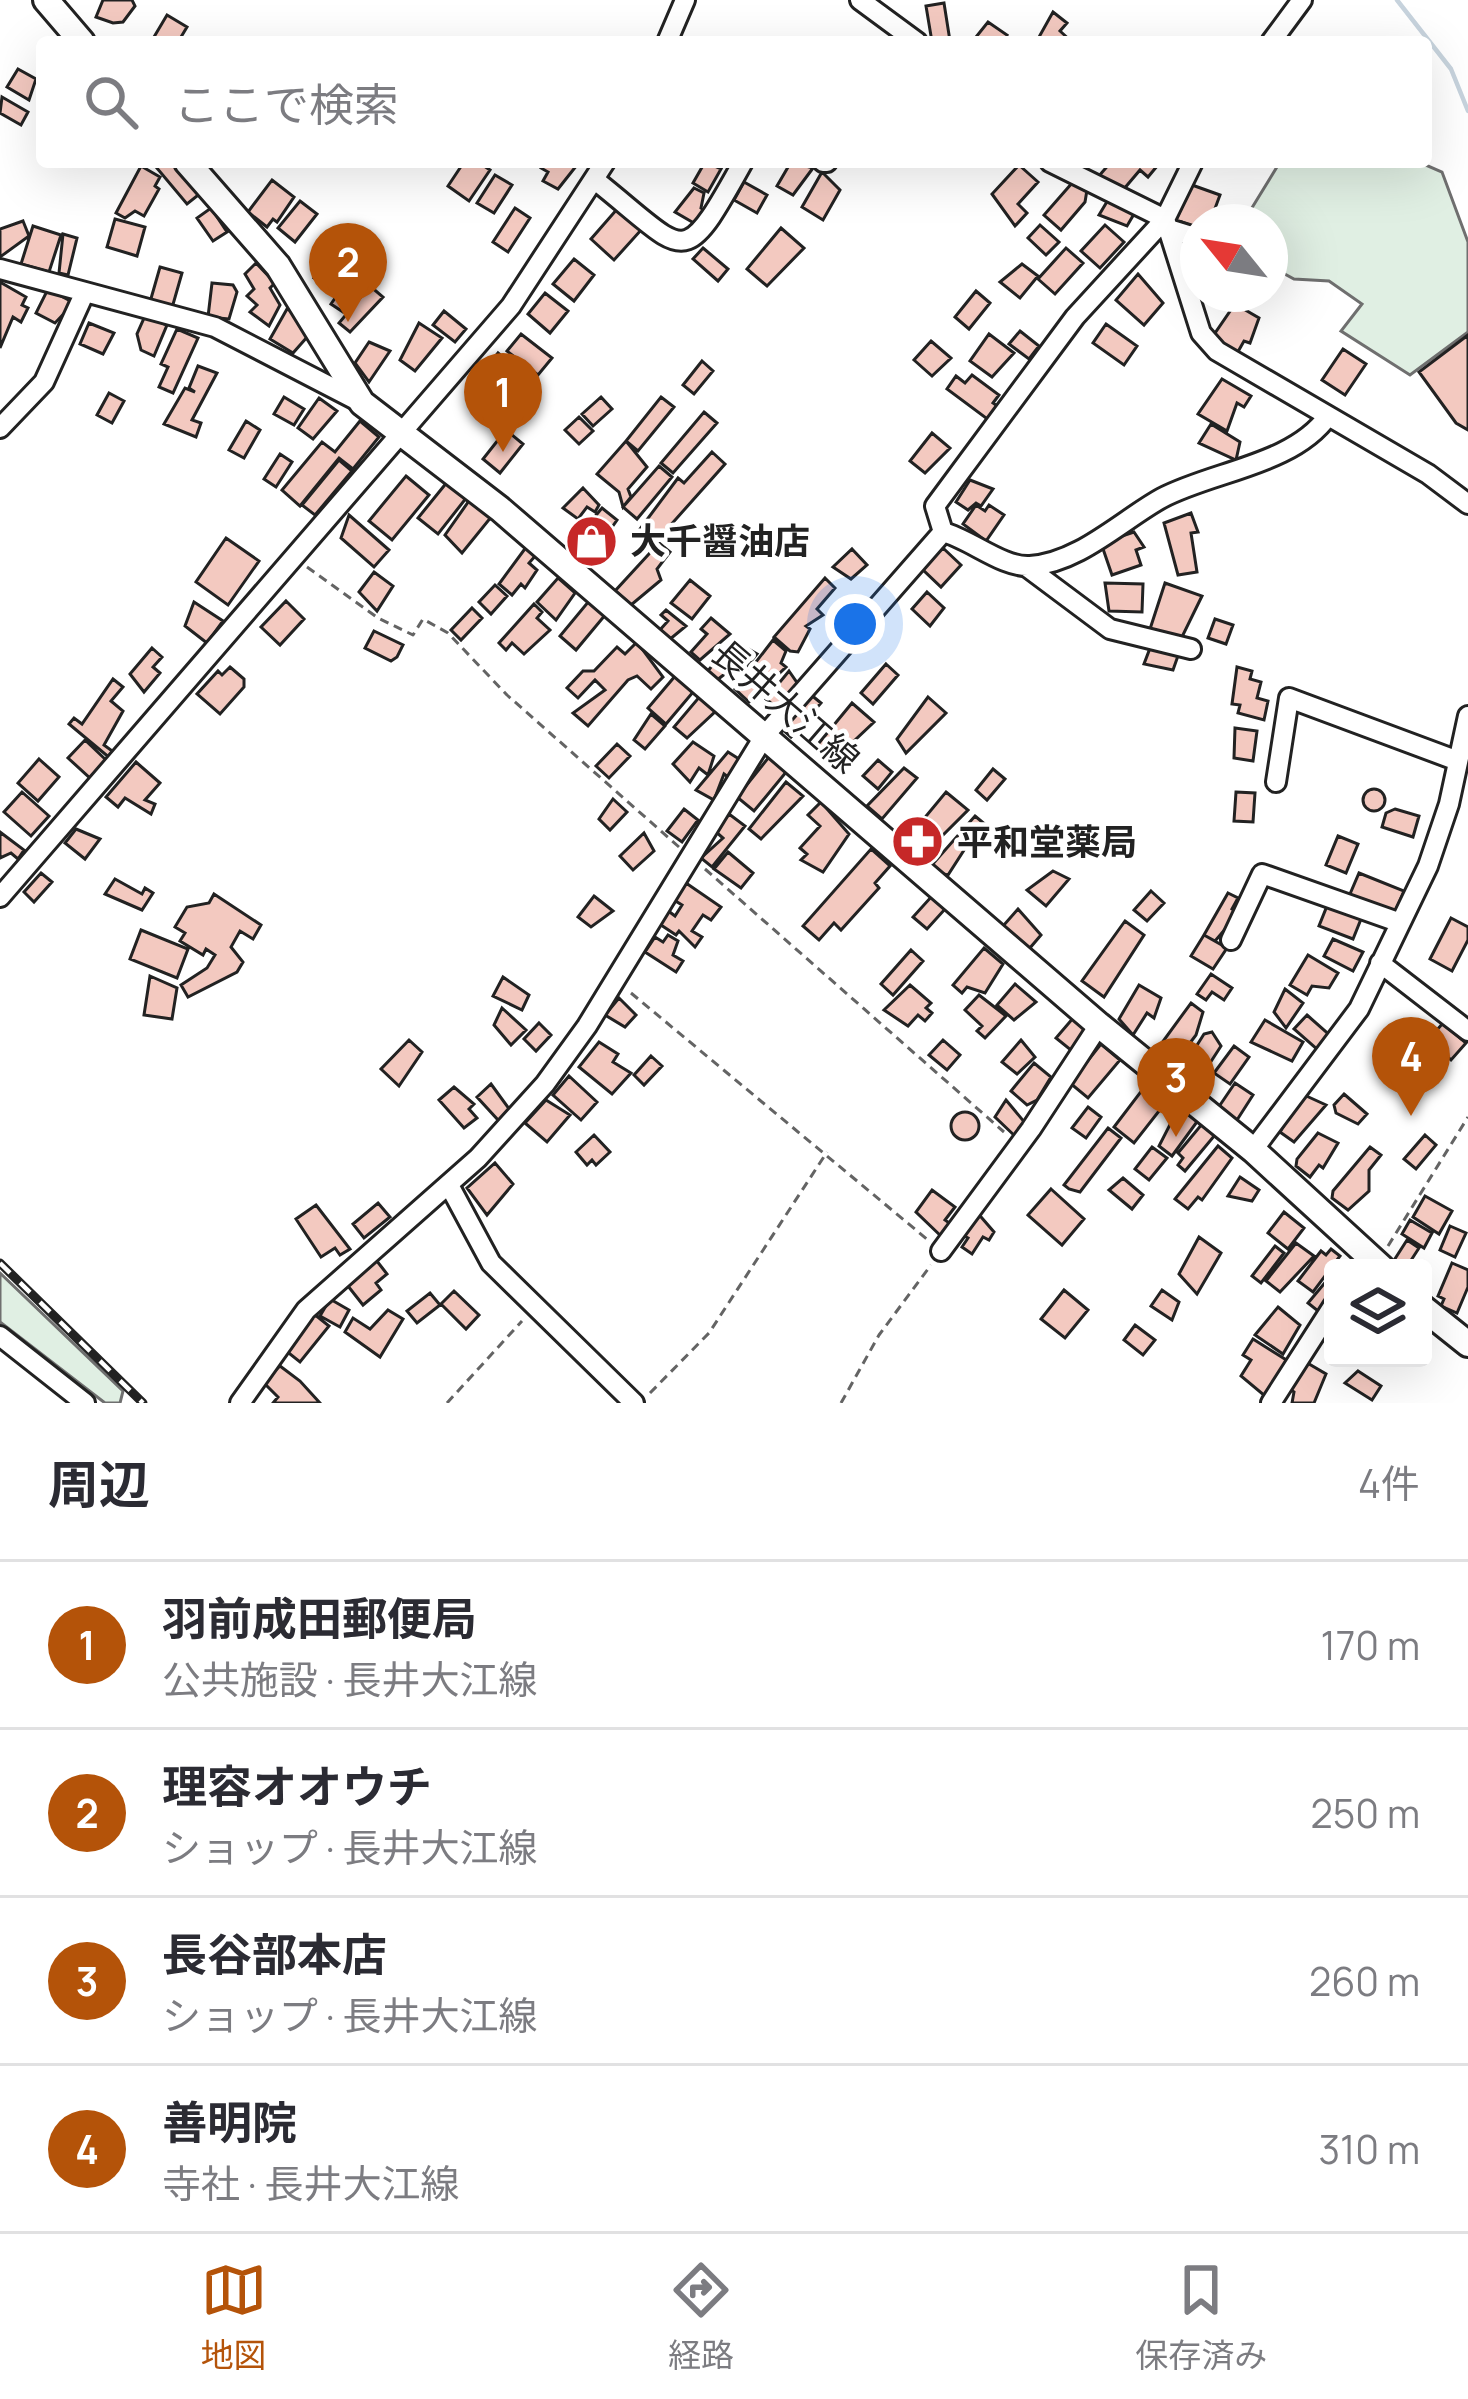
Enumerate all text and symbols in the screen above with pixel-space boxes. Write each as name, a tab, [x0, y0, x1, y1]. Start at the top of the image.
search box	[36, 36, 1432, 168]
icon: search	[78, 69, 144, 135]
text: ここで検索	[174, 73, 399, 135]
north arrow	[1180, 204, 1288, 312]
pin: 2	[309, 223, 387, 322]
pin: 1	[464, 353, 542, 452]
shop icon: 大千醤油店	[563, 513, 619, 569]
place label: 大千醤油店	[630, 516, 810, 565]
your location	[825, 594, 885, 654]
street label: 長井大江線	[702, 628, 870, 783]
pharmacy icon: 平和堂薬局	[890, 814, 946, 870]
place label: 平和堂薬局	[957, 817, 1137, 866]
pin: 4	[1372, 1017, 1450, 1116]
pin: 3	[1137, 1038, 1215, 1137]
map controls	[1324, 1259, 1432, 1367]
button: layers	[1324, 1259, 1432, 1367]
text: 周辺	[48, 1449, 150, 1518]
text: 4件	[1358, 1456, 1420, 1510]
text: 羽前成田郵便局	[162, 1587, 477, 1649]
text: 1	[78, 1618, 96, 1672]
text: 170 m	[1321, 1618, 1420, 1672]
text: 公共施設 · 長井大江線	[162, 1652, 537, 1706]
text: 理容オオウチ	[162, 1755, 432, 1817]
text: 2	[75, 1786, 99, 1840]
text: 250 m	[1311, 1786, 1420, 1840]
text: ショップ · 長井大江線	[162, 1820, 537, 1874]
text: 長谷部本店	[162, 1923, 387, 1985]
text: 3	[76, 1954, 98, 2008]
text: 260 m	[1309, 1954, 1420, 2008]
text: ショップ · 長井大江線	[162, 1988, 537, 2042]
text: 善明院	[162, 2091, 297, 2153]
text: 4	[75, 2122, 99, 2176]
text: 310 m	[1319, 2122, 1420, 2176]
text: 寺社 · 長井大江線	[162, 2156, 459, 2210]
tab: 地図	[201, 2257, 267, 2377]
tab: 経路	[668, 2257, 734, 2377]
tab: 保存済み	[1135, 2257, 1267, 2377]

